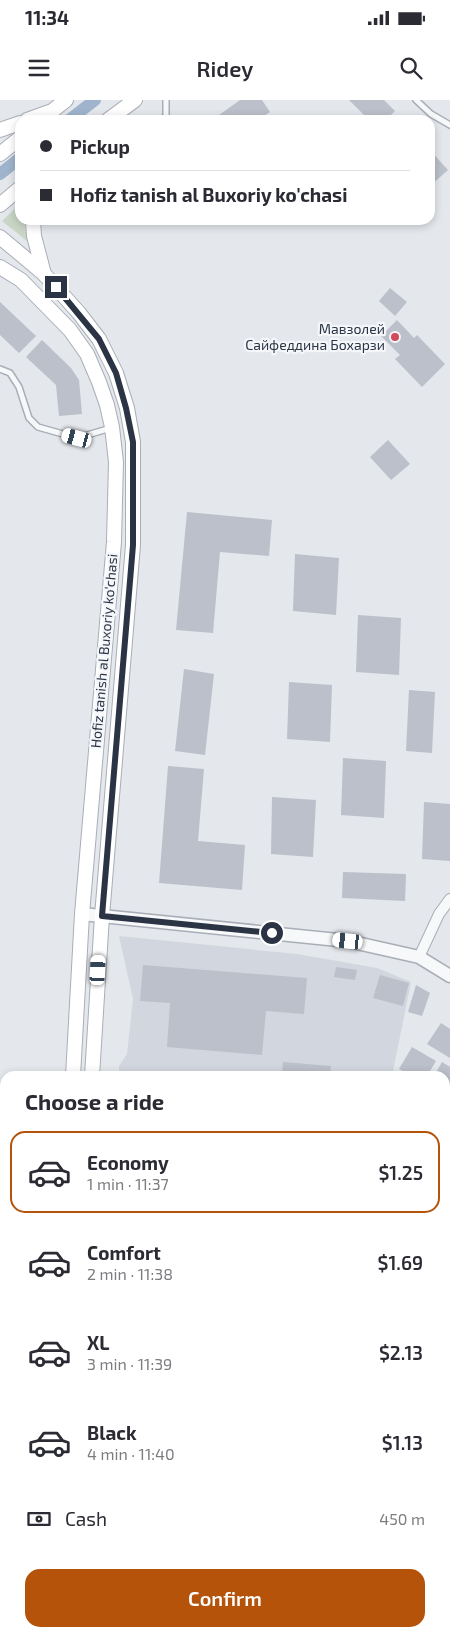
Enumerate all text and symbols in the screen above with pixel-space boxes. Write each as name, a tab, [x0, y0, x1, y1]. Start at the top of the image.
text: 11:34	[25, 6, 69, 29]
icon: menu	[25, 54, 53, 82]
icon: search	[397, 54, 425, 82]
text: Ridey	[197, 55, 253, 81]
text: Pickup	[70, 135, 130, 158]
text: Hofiz tanish al Buxoriy ko'chasi	[70, 183, 347, 206]
route end	[45, 276, 67, 298]
place label: Мавзолей Сайфеддина Бохарзи	[245, 320, 385, 353]
marker: Мавзолей Сайфеддина Бохарзи	[389, 331, 401, 343]
car	[60, 427, 93, 449]
street label: Hofiz tanish al Buxoriy ko'chasi	[87, 553, 120, 749]
route start	[261, 922, 283, 944]
car	[332, 932, 363, 950]
car	[89, 955, 106, 985]
text: Choose a ride	[25, 1088, 164, 1114]
icon: car	[27, 1150, 72, 1195]
text: Economy	[87, 1151, 169, 1174]
text: $1.25	[378, 1161, 423, 1184]
text: 1 min · 11:37	[87, 1174, 169, 1193]
icon: car	[27, 1240, 72, 1285]
text: Comfort	[87, 1241, 161, 1264]
text: $1.69	[378, 1251, 423, 1274]
text: 2 min · 11:38	[87, 1264, 173, 1283]
icon: car	[27, 1330, 72, 1375]
text: XL	[87, 1331, 109, 1354]
text: $2.13	[379, 1341, 423, 1364]
text: 3 min · 11:39	[87, 1354, 172, 1373]
icon: car	[27, 1420, 72, 1465]
text: Black	[87, 1421, 137, 1444]
text: $1.13	[382, 1431, 423, 1454]
text: 4 min · 11:40	[87, 1444, 175, 1463]
icon: cash	[25, 1505, 53, 1533]
text: Cash	[65, 1507, 107, 1530]
text: 450 m	[379, 1509, 425, 1528]
button: Confirm	[25, 1569, 425, 1627]

